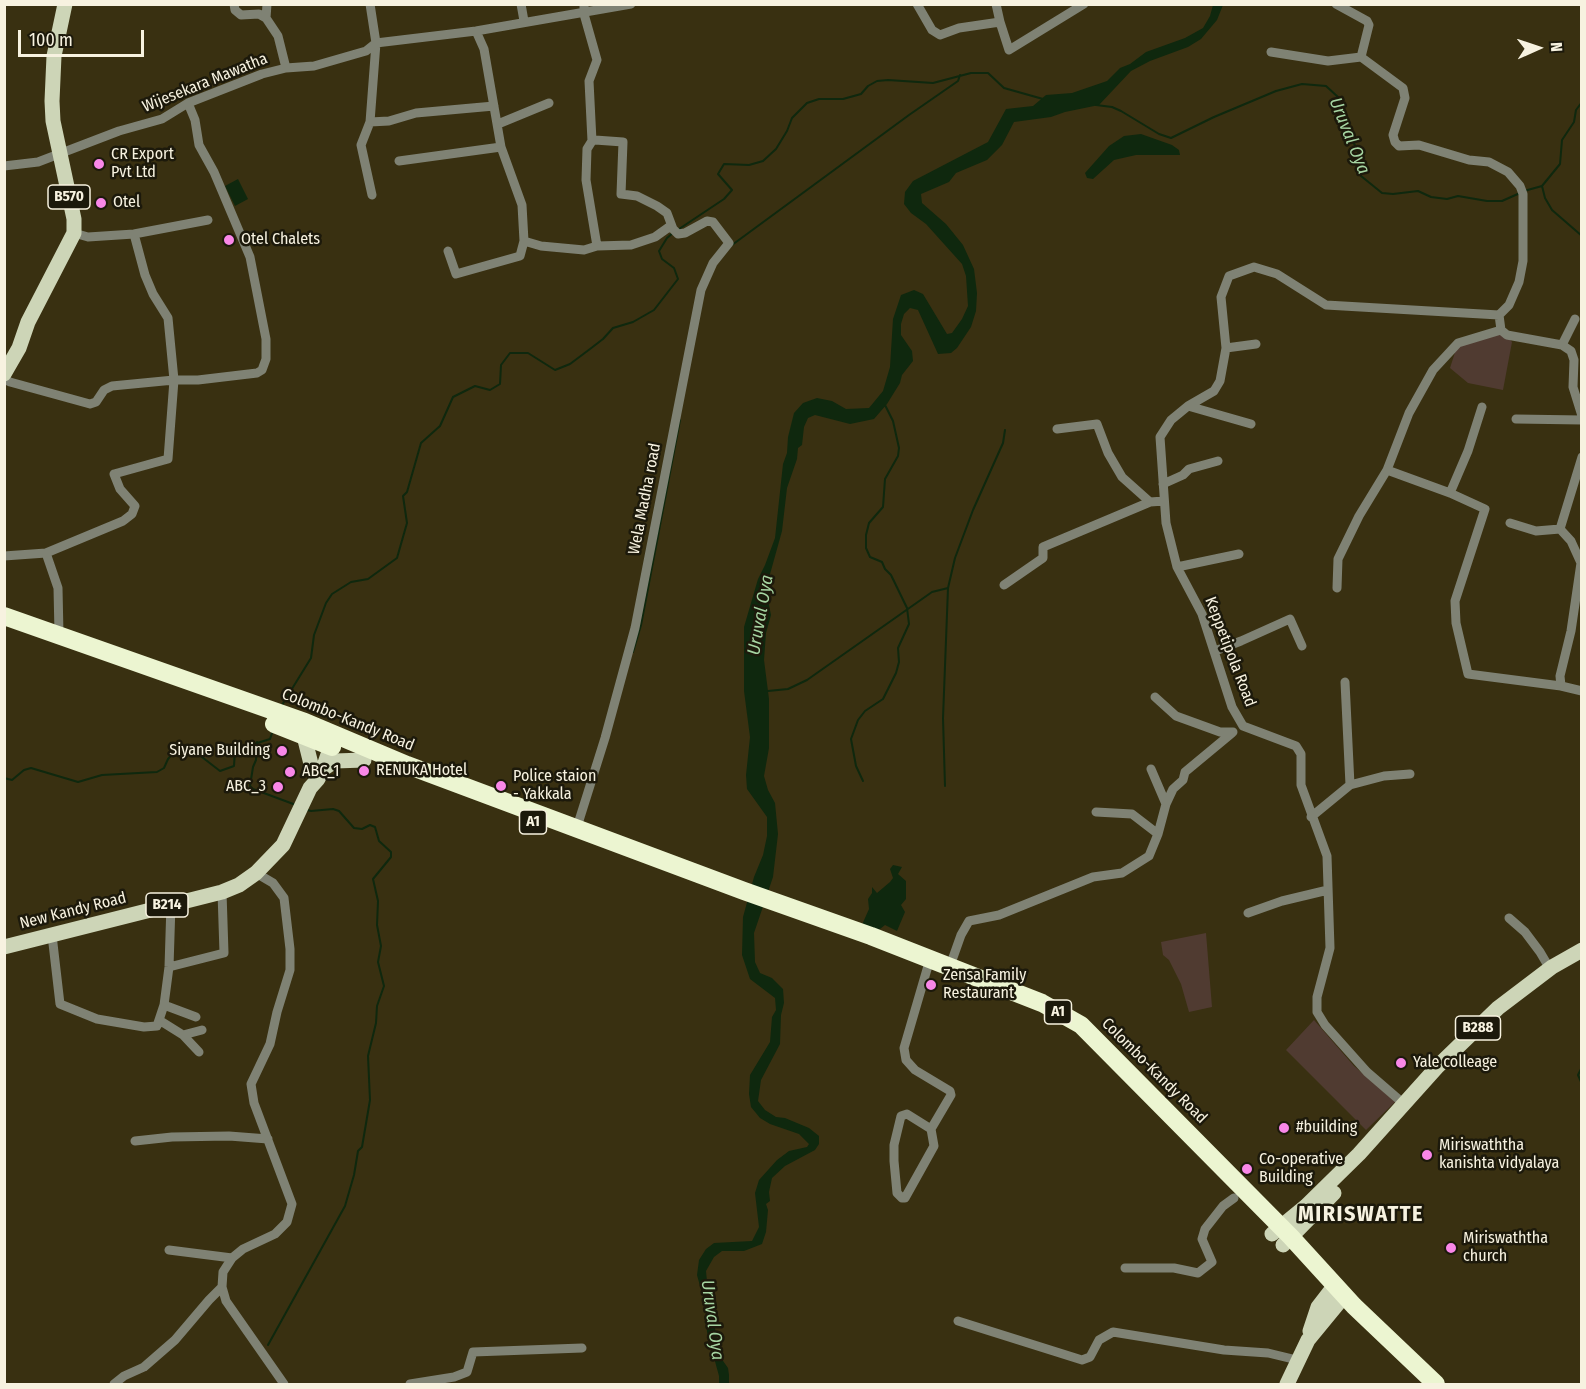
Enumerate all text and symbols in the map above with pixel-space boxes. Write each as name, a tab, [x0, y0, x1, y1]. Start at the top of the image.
scale bar	[21, 18, 147, 56]
north arrow	[1508, 18, 1568, 78]
text: 100 m	[29, 29, 73, 51]
text: N	[1547, 42, 1566, 52]
street label: Wijesekara Mawatha	[140, 49, 270, 117]
water label: Uruval Oya	[1324, 95, 1374, 177]
place label: CR Export Pvt Ltd	[111, 145, 174, 183]
marker: CR Export Pvt Ltd	[92, 157, 106, 171]
road number: B570	[48, 185, 90, 209]
place label: Otel	[113, 193, 140, 213]
marker: Otel	[94, 196, 108, 210]
place label: Otel Chalets	[241, 230, 320, 250]
marker: Otel Chalets	[222, 233, 236, 247]
street label: Wela Madha road	[625, 442, 665, 556]
water label: Uruval Oya	[743, 573, 779, 657]
street label: Keppetipola Road	[1200, 594, 1260, 710]
street label: Colombo-Kandy Road	[279, 685, 417, 755]
place label: Siyane Building	[169, 741, 270, 761]
marker: Siyane Building	[275, 744, 289, 758]
place label: RENUKA Hotel	[376, 761, 467, 781]
place label: ABC_1	[302, 762, 339, 782]
marker: RENUKA Hotel	[357, 764, 371, 778]
marker: ABC_1	[283, 765, 297, 779]
place label: Police staion - Yakkala	[513, 767, 596, 805]
place label: ABC_3	[226, 777, 266, 797]
marker: Police staion - Yakkala	[494, 779, 508, 793]
marker: ABC_3	[271, 780, 285, 794]
road number: A1	[520, 810, 546, 834]
street label: New Kandy Road	[18, 888, 128, 934]
road number: B214	[146, 893, 188, 917]
place label: Zensa Family Restaurant	[943, 966, 1026, 1004]
marker: Zensa Family Restaurant	[924, 978, 938, 992]
road number: A1	[1044, 1000, 1072, 1024]
street label: Colombo-Kandy Road	[1097, 1014, 1211, 1128]
road number: B288	[1456, 1016, 1500, 1040]
place label: Yale colleage	[1413, 1053, 1497, 1073]
marker: Yale colleage	[1394, 1056, 1408, 1070]
place label: #building	[1296, 1118, 1357, 1138]
marker: #building	[1277, 1121, 1291, 1135]
place label: Miriswaththa kanishta vidyalaya	[1439, 1136, 1559, 1174]
marker: Miriswaththa kanishta vidyalaya	[1420, 1148, 1434, 1162]
place label: Co-operative Building	[1259, 1150, 1343, 1188]
marker: Co-operative Building	[1240, 1162, 1254, 1176]
district label: MIRISWATTE	[1298, 1202, 1424, 1228]
place label: Miriswaththa church	[1463, 1229, 1548, 1267]
marker: Miriswaththa church	[1444, 1241, 1458, 1255]
water label: Uruval Oya	[696, 1279, 728, 1361]

